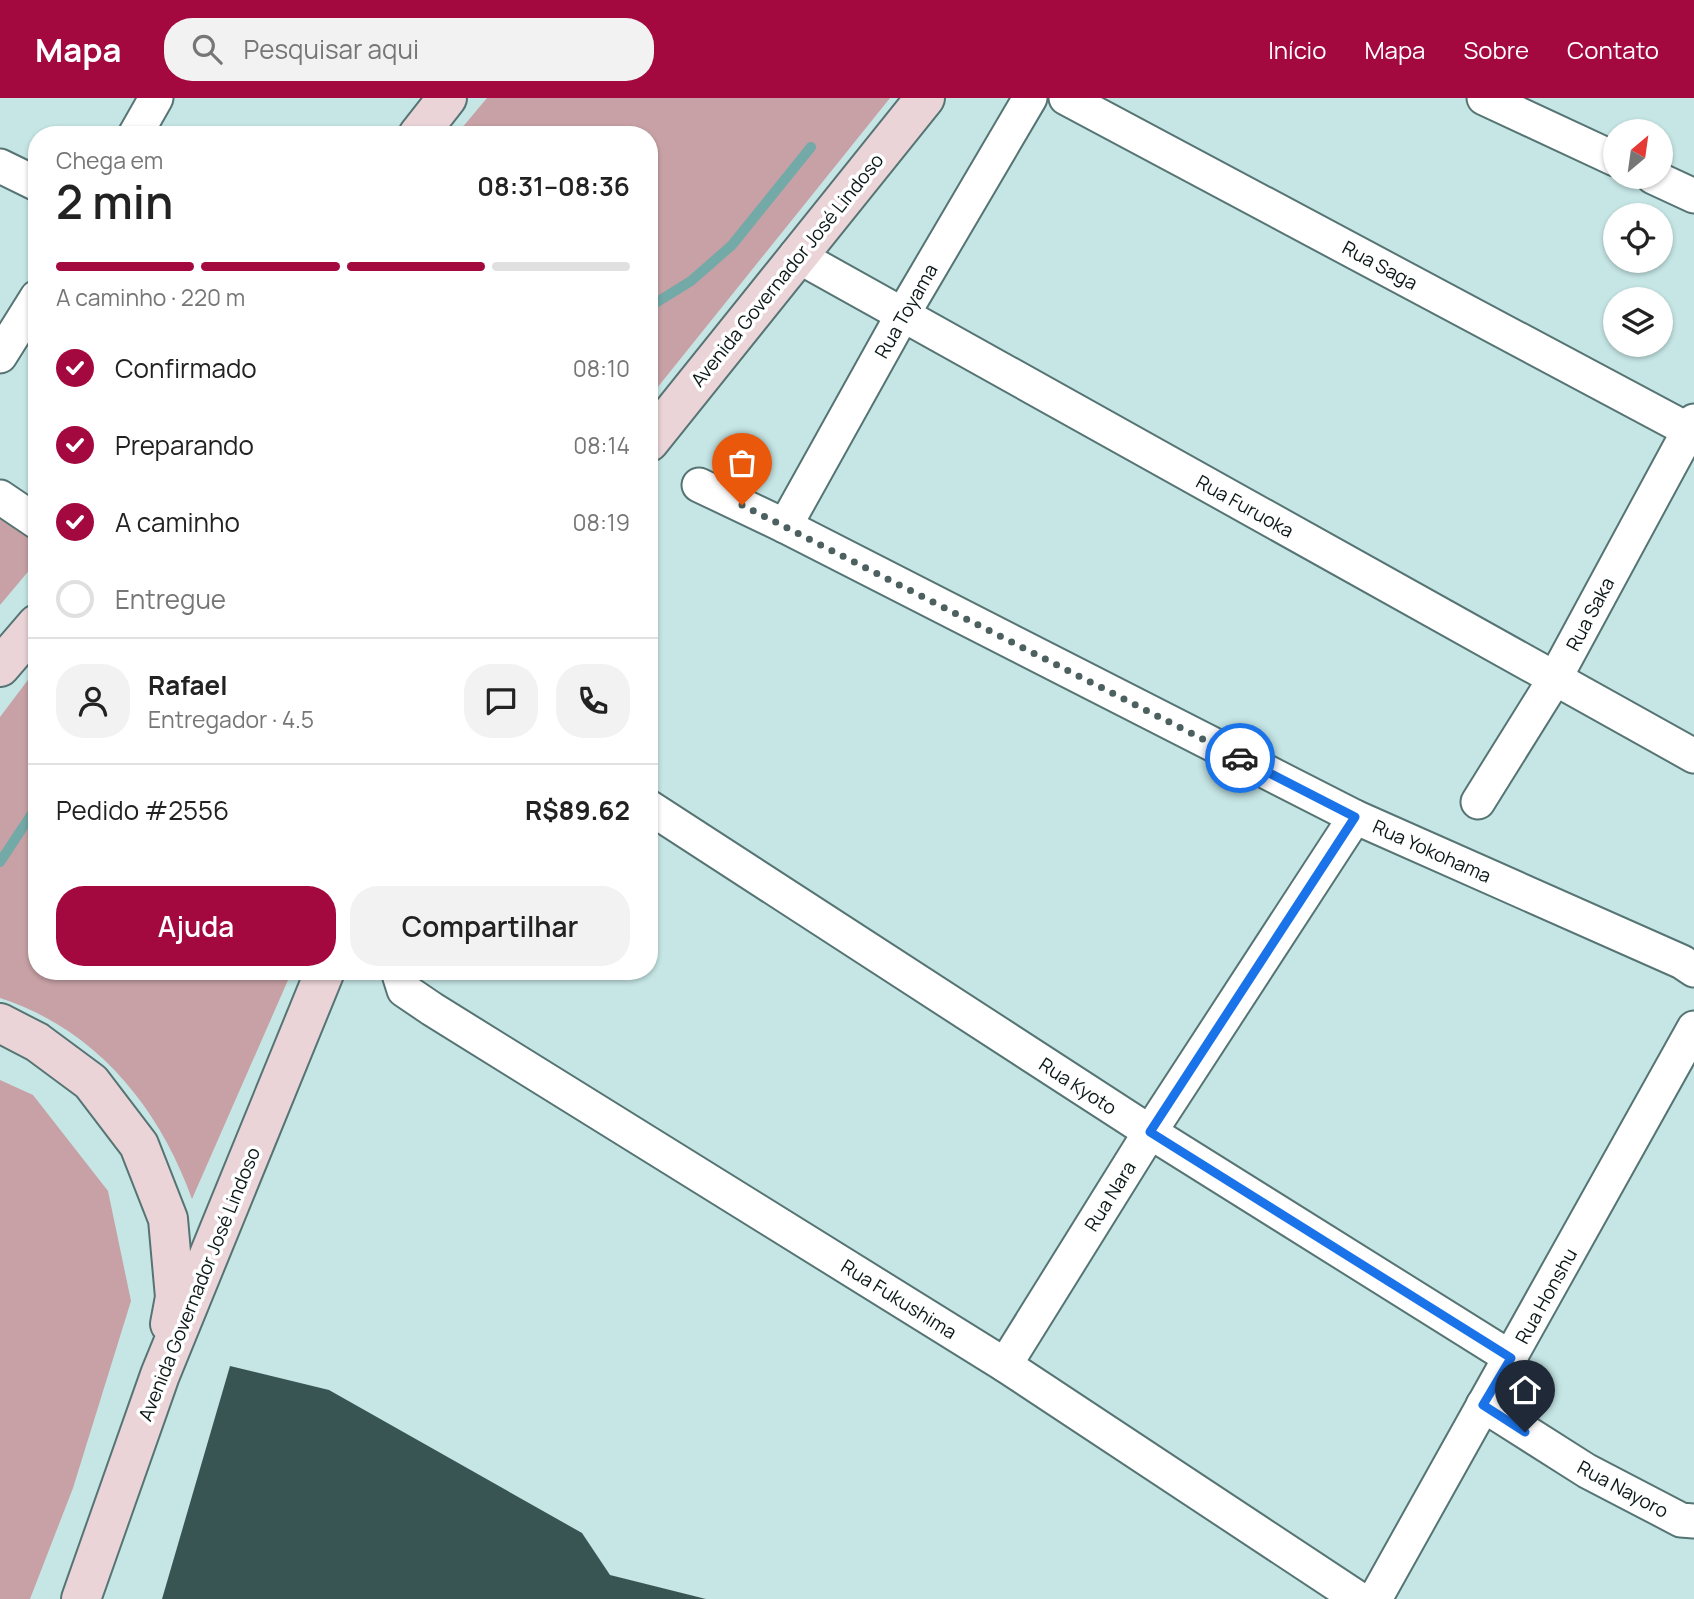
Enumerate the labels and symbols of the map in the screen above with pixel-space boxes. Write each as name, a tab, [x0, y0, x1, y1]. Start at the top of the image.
north arrow	[1603, 119, 1673, 189]
street label: Avenida Governador José Lindoso	[685, 148, 889, 392]
street label: Rua Saga	[1338, 234, 1422, 296]
street label: Rua Toyama	[868, 259, 944, 363]
pin	[712, 433, 772, 505]
street label: Rua Furuoka	[1192, 468, 1298, 544]
street label: Rua Saka	[1560, 573, 1620, 655]
courier	[1205, 723, 1275, 793]
street label: Rua Yokohama	[1369, 813, 1495, 889]
street label: Rua Kyoto	[1034, 1051, 1122, 1121]
street label: Avenida Governador José Lindoso	[132, 1143, 266, 1425]
street label: Rua Nara	[1078, 1156, 1142, 1236]
street label: Rua Honshu	[1509, 1243, 1583, 1349]
street label: Rua Fukushima	[836, 1253, 962, 1345]
pin	[1495, 1360, 1555, 1432]
street label: Rua Nayoro	[1573, 1454, 1673, 1524]

